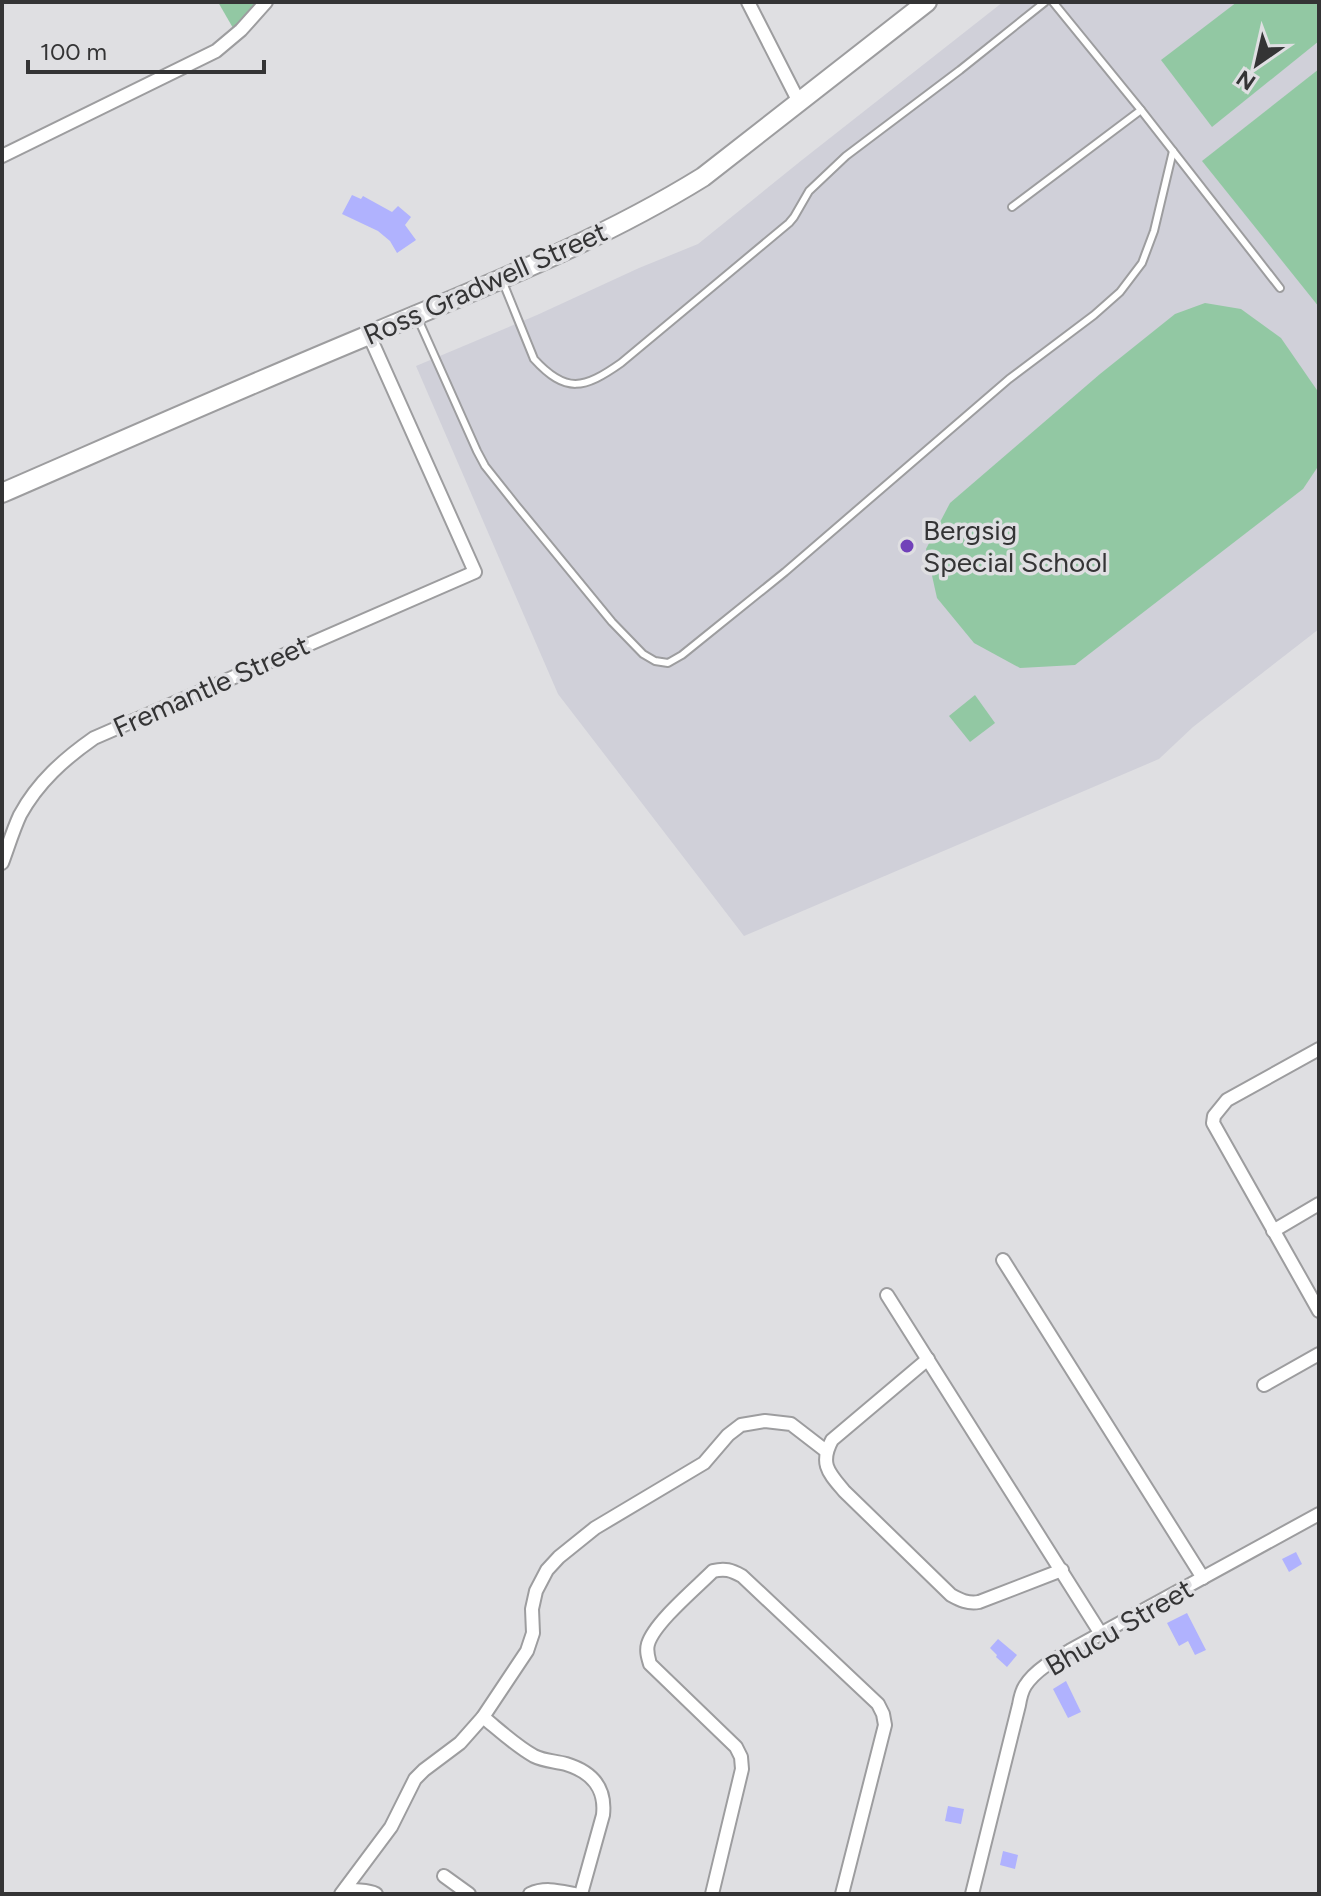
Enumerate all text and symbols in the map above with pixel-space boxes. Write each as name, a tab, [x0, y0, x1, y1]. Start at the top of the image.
scale bar	[28, 24, 264, 74]
north arrow	[1217, 24, 1297, 104]
text: 100 m	[40, 37, 107, 66]
text: N	[1231, 64, 1261, 96]
street label: Ross Gradwell Street	[358, 214, 612, 352]
place label: Bergsig Special School	[923, 513, 1108, 579]
marker: Bergsig Special School	[898, 537, 916, 555]
street label: Fremantle Street	[108, 628, 314, 744]
street label: Bhucu Street	[1039, 1571, 1199, 1683]

